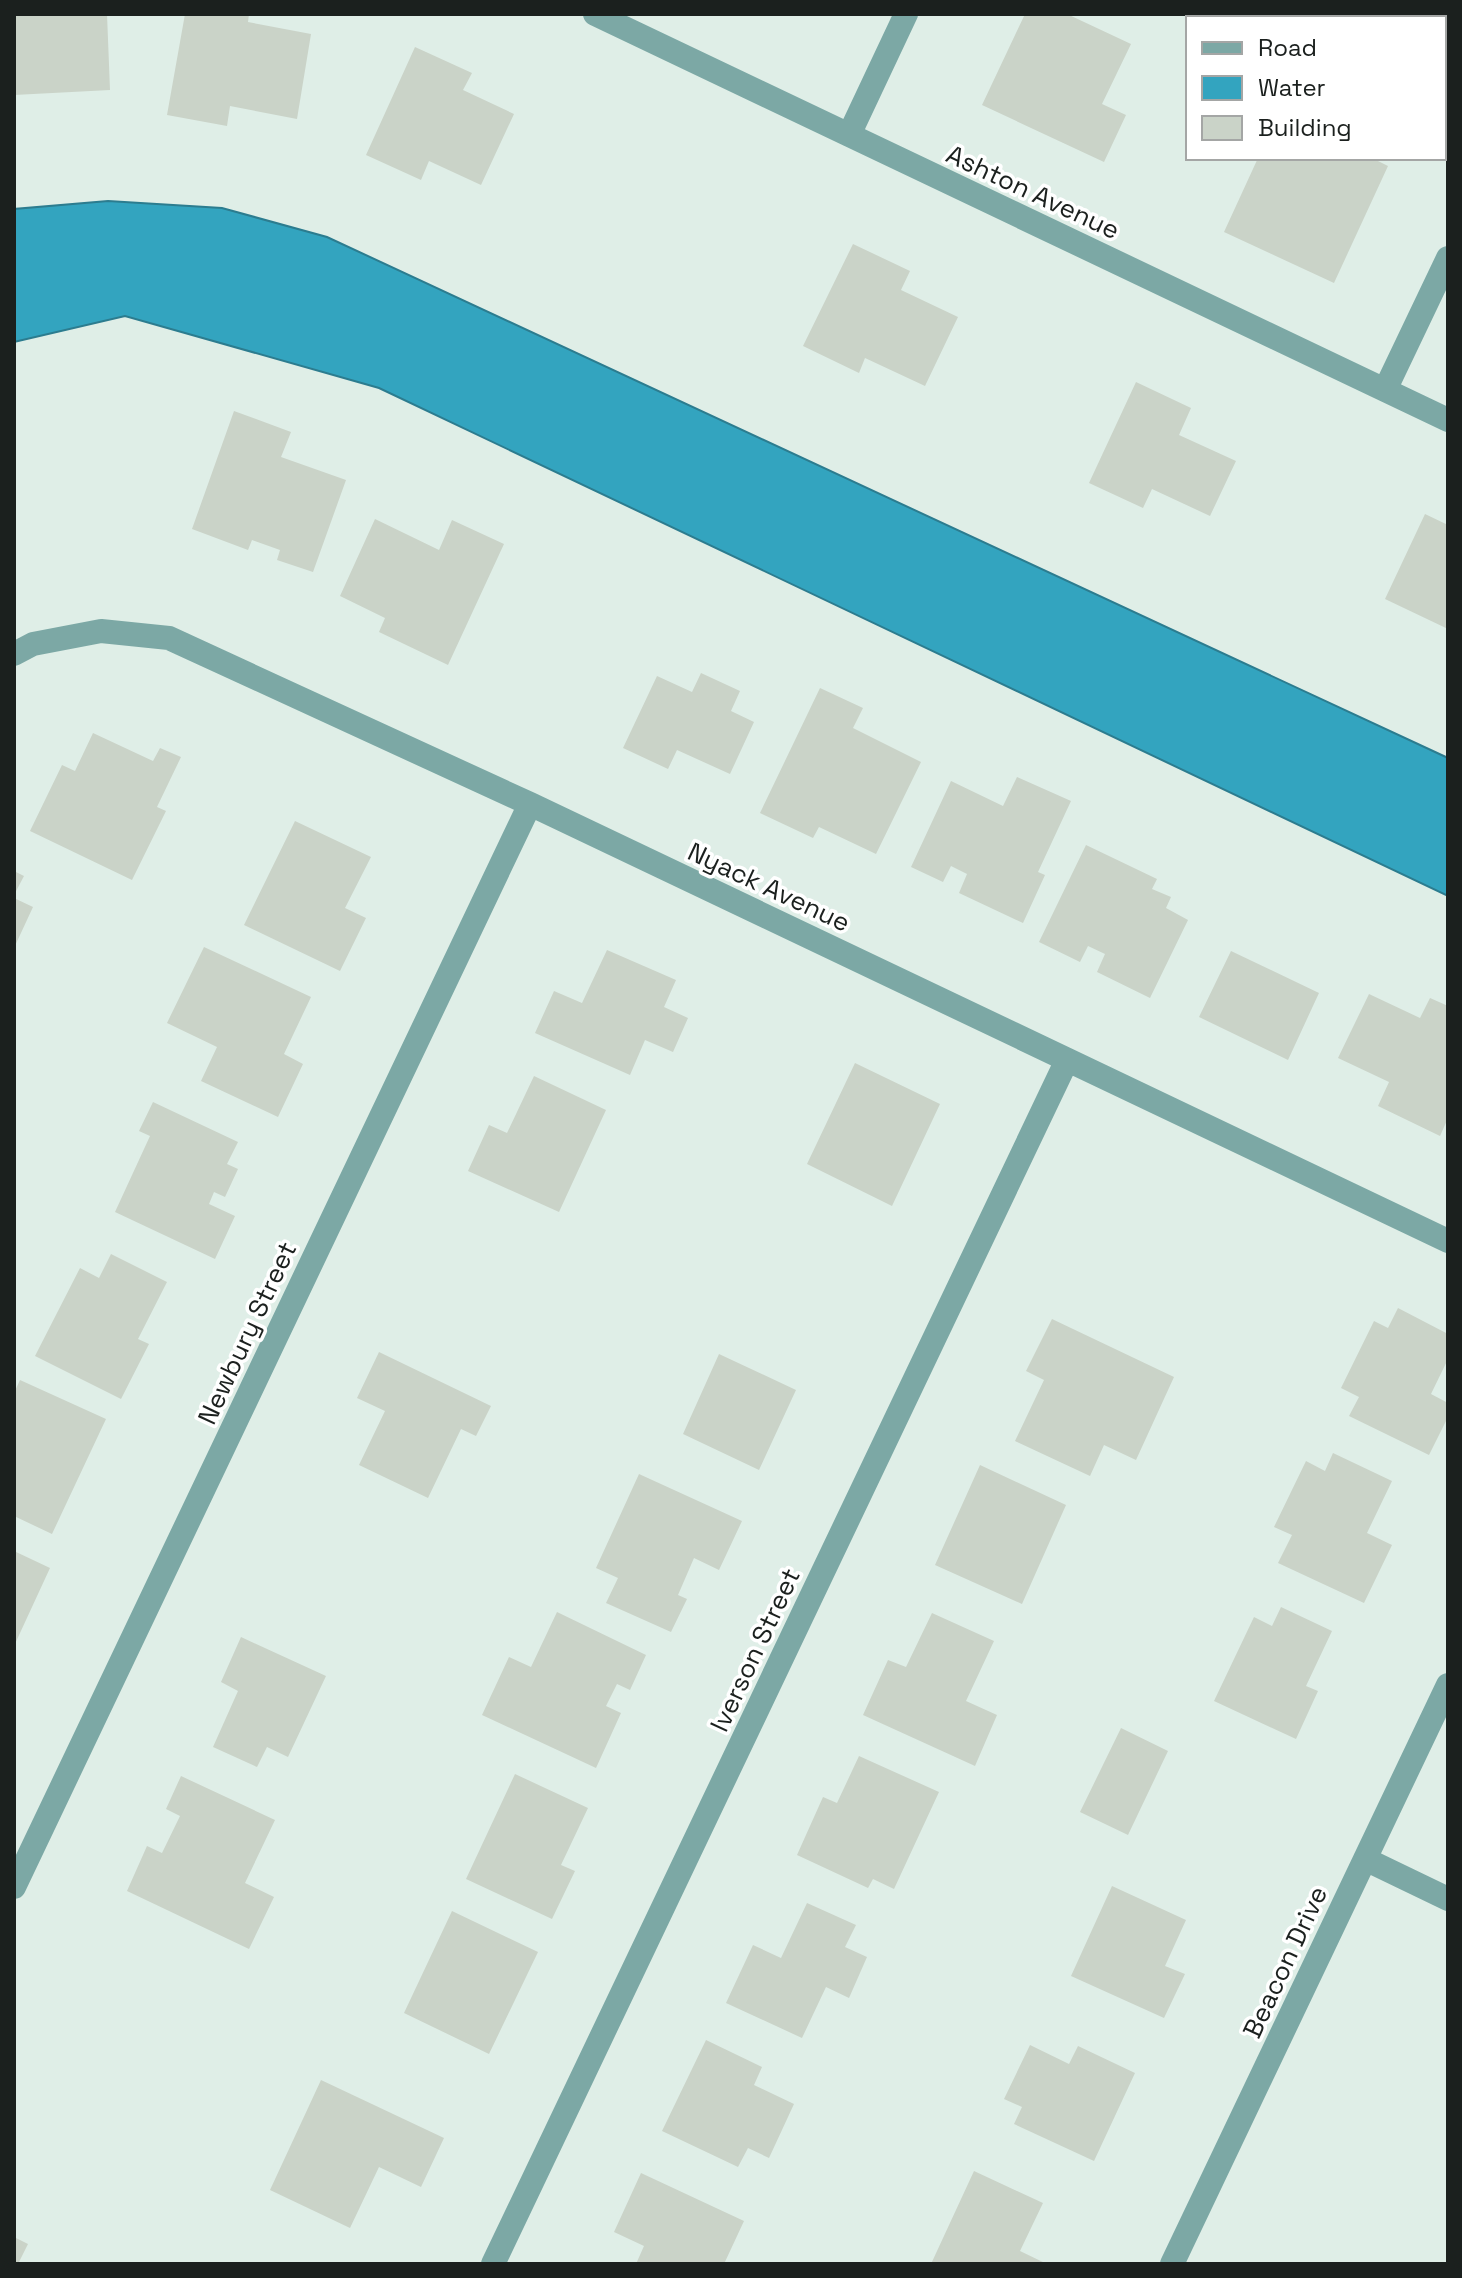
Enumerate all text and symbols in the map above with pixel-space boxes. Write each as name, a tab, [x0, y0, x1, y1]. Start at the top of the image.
legend	[1186, 16, 1446, 160]
text: Road	[1258, 32, 1317, 63]
text: Water	[1258, 72, 1326, 103]
text: Building	[1258, 112, 1352, 143]
street label: Ashton Avenue	[941, 137, 1125, 247]
street label: Nyack Avenue	[682, 835, 856, 939]
street label: Newbury Street	[190, 1236, 304, 1430]
street label: Iverson Street	[702, 1563, 808, 1737]
street label: Beacon Drive	[1235, 1881, 1335, 2043]

